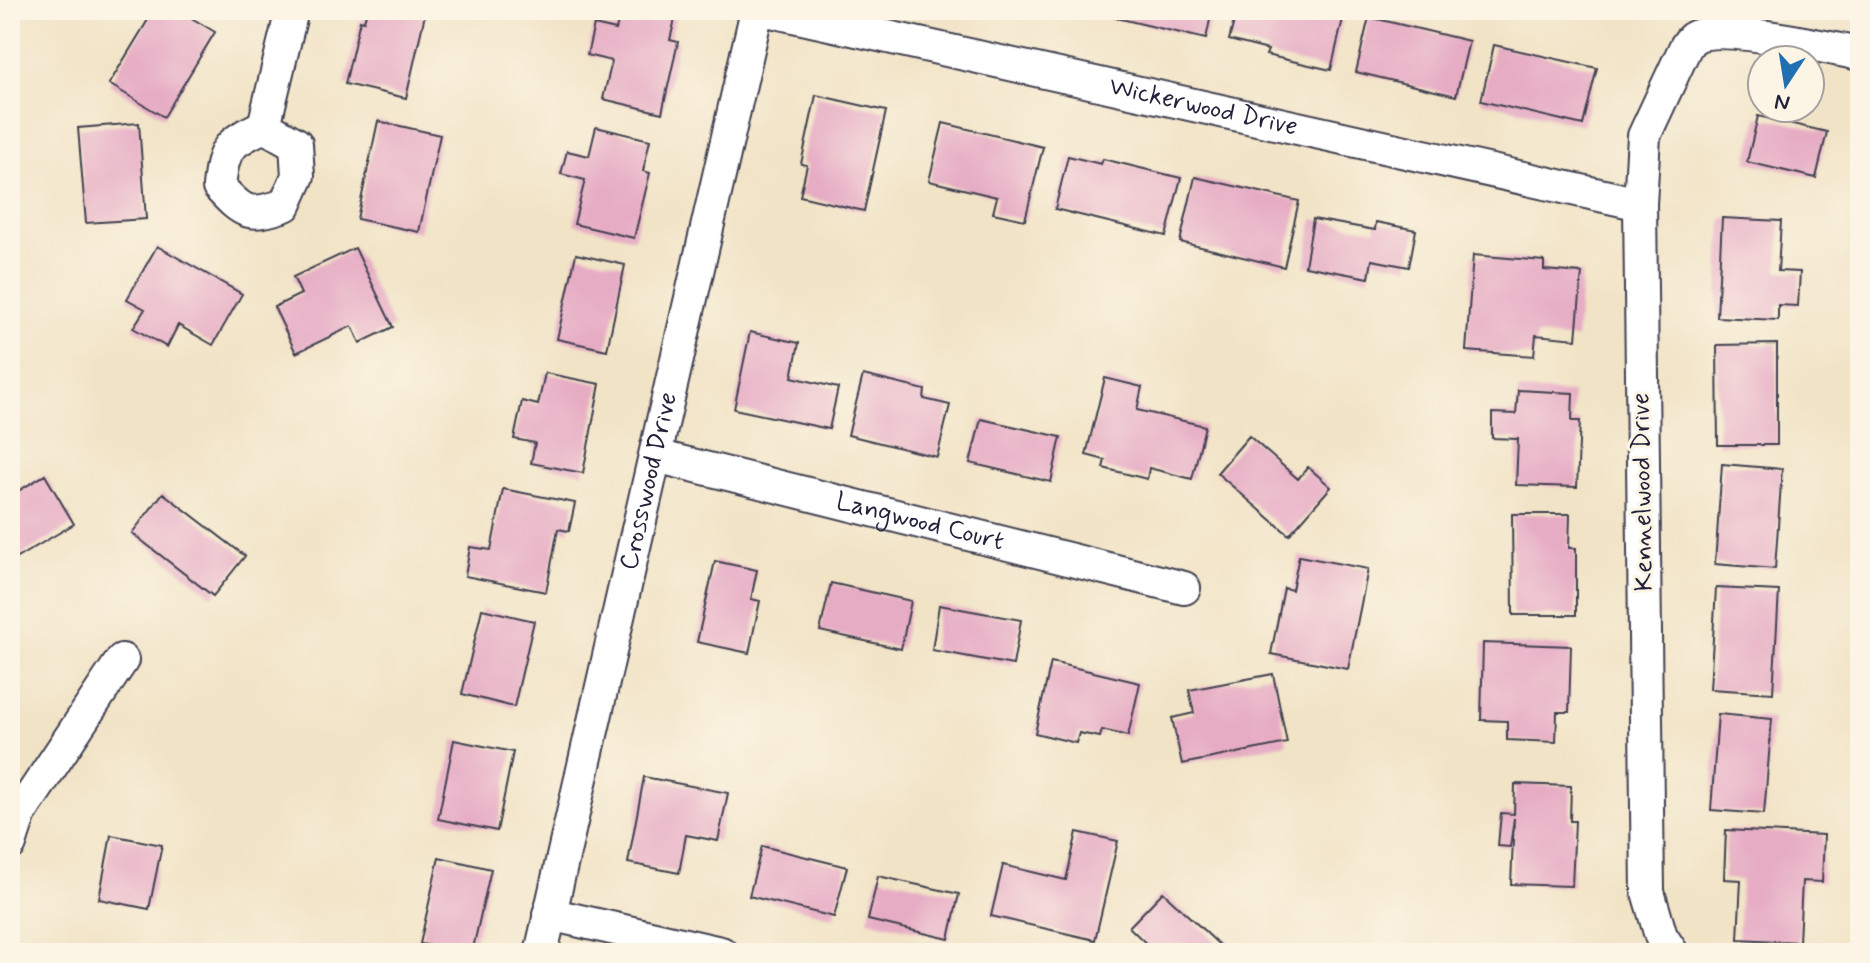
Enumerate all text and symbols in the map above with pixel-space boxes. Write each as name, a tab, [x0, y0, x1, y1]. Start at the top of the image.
north arrow	[1746, 44, 1826, 124]
street label: Wickerwood Drive	[1106, 70, 1301, 145]
text: N	[1772, 86, 1792, 117]
street label: Crosswood Drive	[612, 389, 686, 574]
street label: Kennelwood Drive	[1624, 392, 1662, 592]
street label: Langwood Court	[832, 485, 1007, 559]

